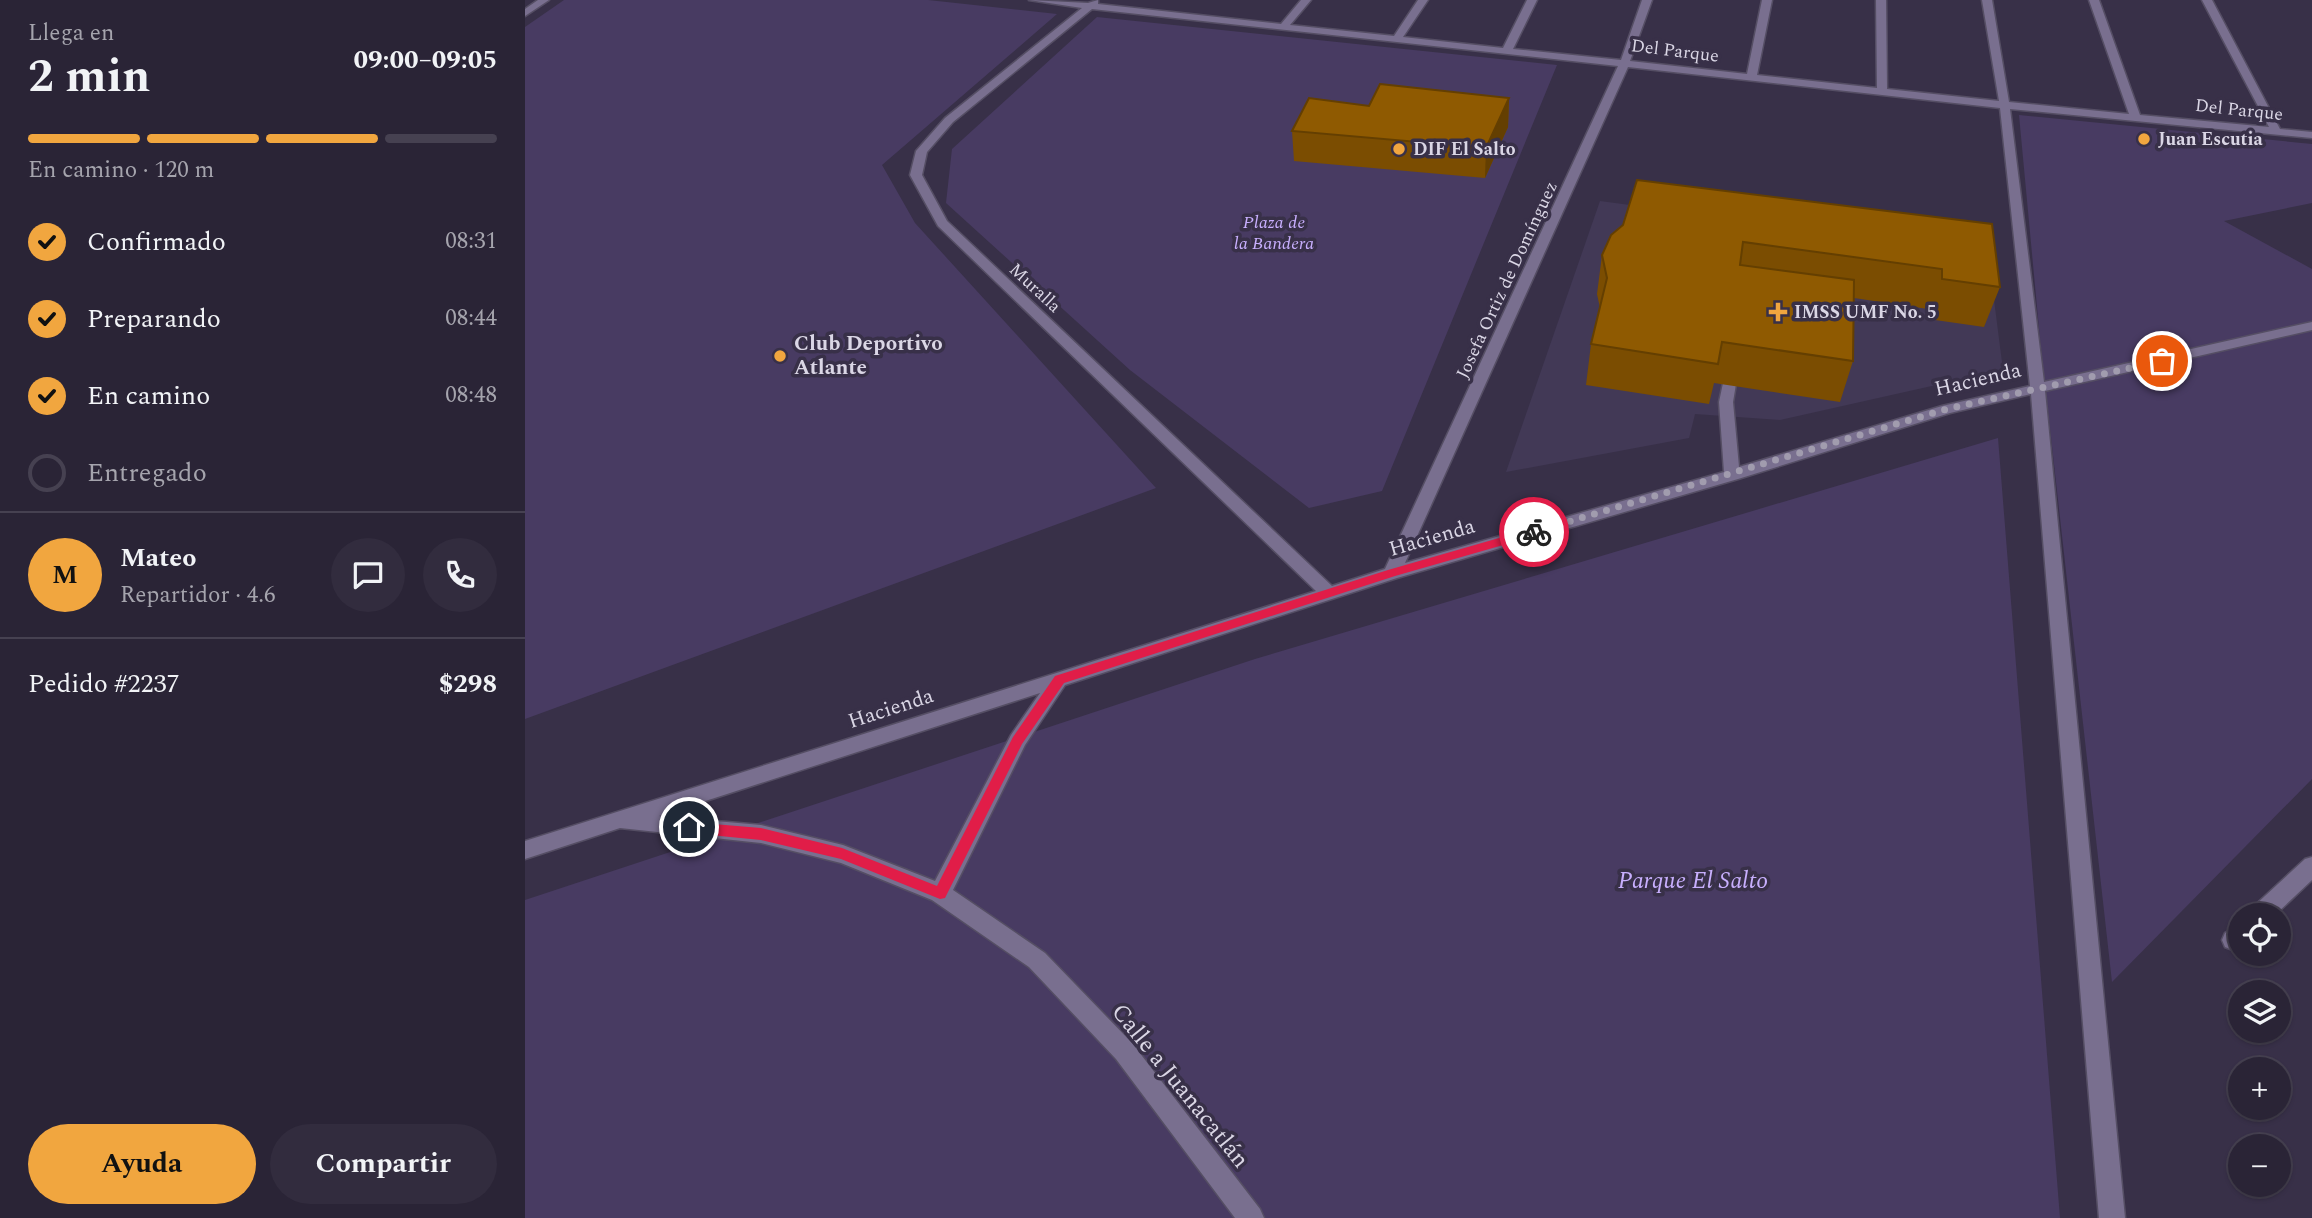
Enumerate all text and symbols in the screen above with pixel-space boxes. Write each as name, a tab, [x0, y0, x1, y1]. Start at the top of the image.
text: Llega en	[28, 16, 114, 51]
street label: Del Parque	[1629, 32, 1721, 70]
text: 09:00–09:05	[353, 40, 497, 80]
text: 2 min	[28, 42, 150, 112]
street label: Del Parque	[2194, 92, 2284, 128]
place label: Juan Escutia	[2158, 126, 2264, 153]
marker: Juan Escutia	[2136, 131, 2152, 147]
place label: DIF El Salto	[1413, 136, 1516, 163]
marker: DIF El Salto	[1391, 141, 1407, 157]
text: En camino · 120 m	[28, 153, 214, 188]
street label: Josefa Ortiz de Domínguez	[1449, 177, 1565, 383]
park label: Plaza de la Bandera	[1234, 209, 1314, 257]
text: Confirmado	[87, 222, 226, 262]
icon: check	[28, 223, 66, 261]
text: 08:31	[445, 224, 497, 259]
street label: Muralla	[1003, 257, 1067, 319]
text: Preparando	[87, 299, 221, 339]
place label: IMSS UMF No. 5	[1794, 299, 1937, 326]
icon: check	[28, 300, 66, 338]
text: 08:44	[445, 301, 497, 336]
marker: IMSS UMF No. 5	[1768, 302, 1788, 322]
place label: Club Deportivo Atlante	[794, 328, 943, 384]
pin	[2132, 331, 2192, 391]
icon: bag	[2143, 342, 2181, 380]
marker: Club Deportivo Atlante	[772, 348, 788, 364]
street label: Hacienda	[1931, 354, 2025, 406]
text: En camino	[87, 376, 210, 416]
icon: check	[28, 377, 66, 415]
text: 08:48	[445, 378, 497, 413]
text: Entregado	[87, 453, 207, 493]
courier	[1499, 497, 1569, 567]
street label: Hacienda	[1385, 510, 1480, 566]
icon: bike	[1515, 513, 1553, 551]
text: Mateo	[120, 538, 197, 578]
button: chat	[331, 538, 405, 612]
button: phone	[423, 538, 497, 612]
text: M	[52, 555, 78, 595]
text: Repartidor · 4.6	[120, 578, 276, 613]
text: Pedido #2237	[28, 664, 179, 704]
text: $298	[439, 664, 497, 704]
street label: Hacienda	[844, 680, 939, 738]
pin	[659, 797, 719, 857]
icon: home	[670, 808, 708, 846]
park label: Parque El Salto	[1618, 863, 1768, 899]
map controls	[2228, 903, 2291, 1197]
button: locate	[2228, 903, 2291, 966]
button: layers	[2228, 980, 2291, 1043]
street label: Calle a Juanacatlán	[1102, 996, 1258, 1176]
button: +	[2228, 1057, 2291, 1120]
button: Ayuda	[28, 1124, 256, 1204]
button: Compartir	[270, 1124, 497, 1204]
button: −	[2228, 1134, 2291, 1197]

